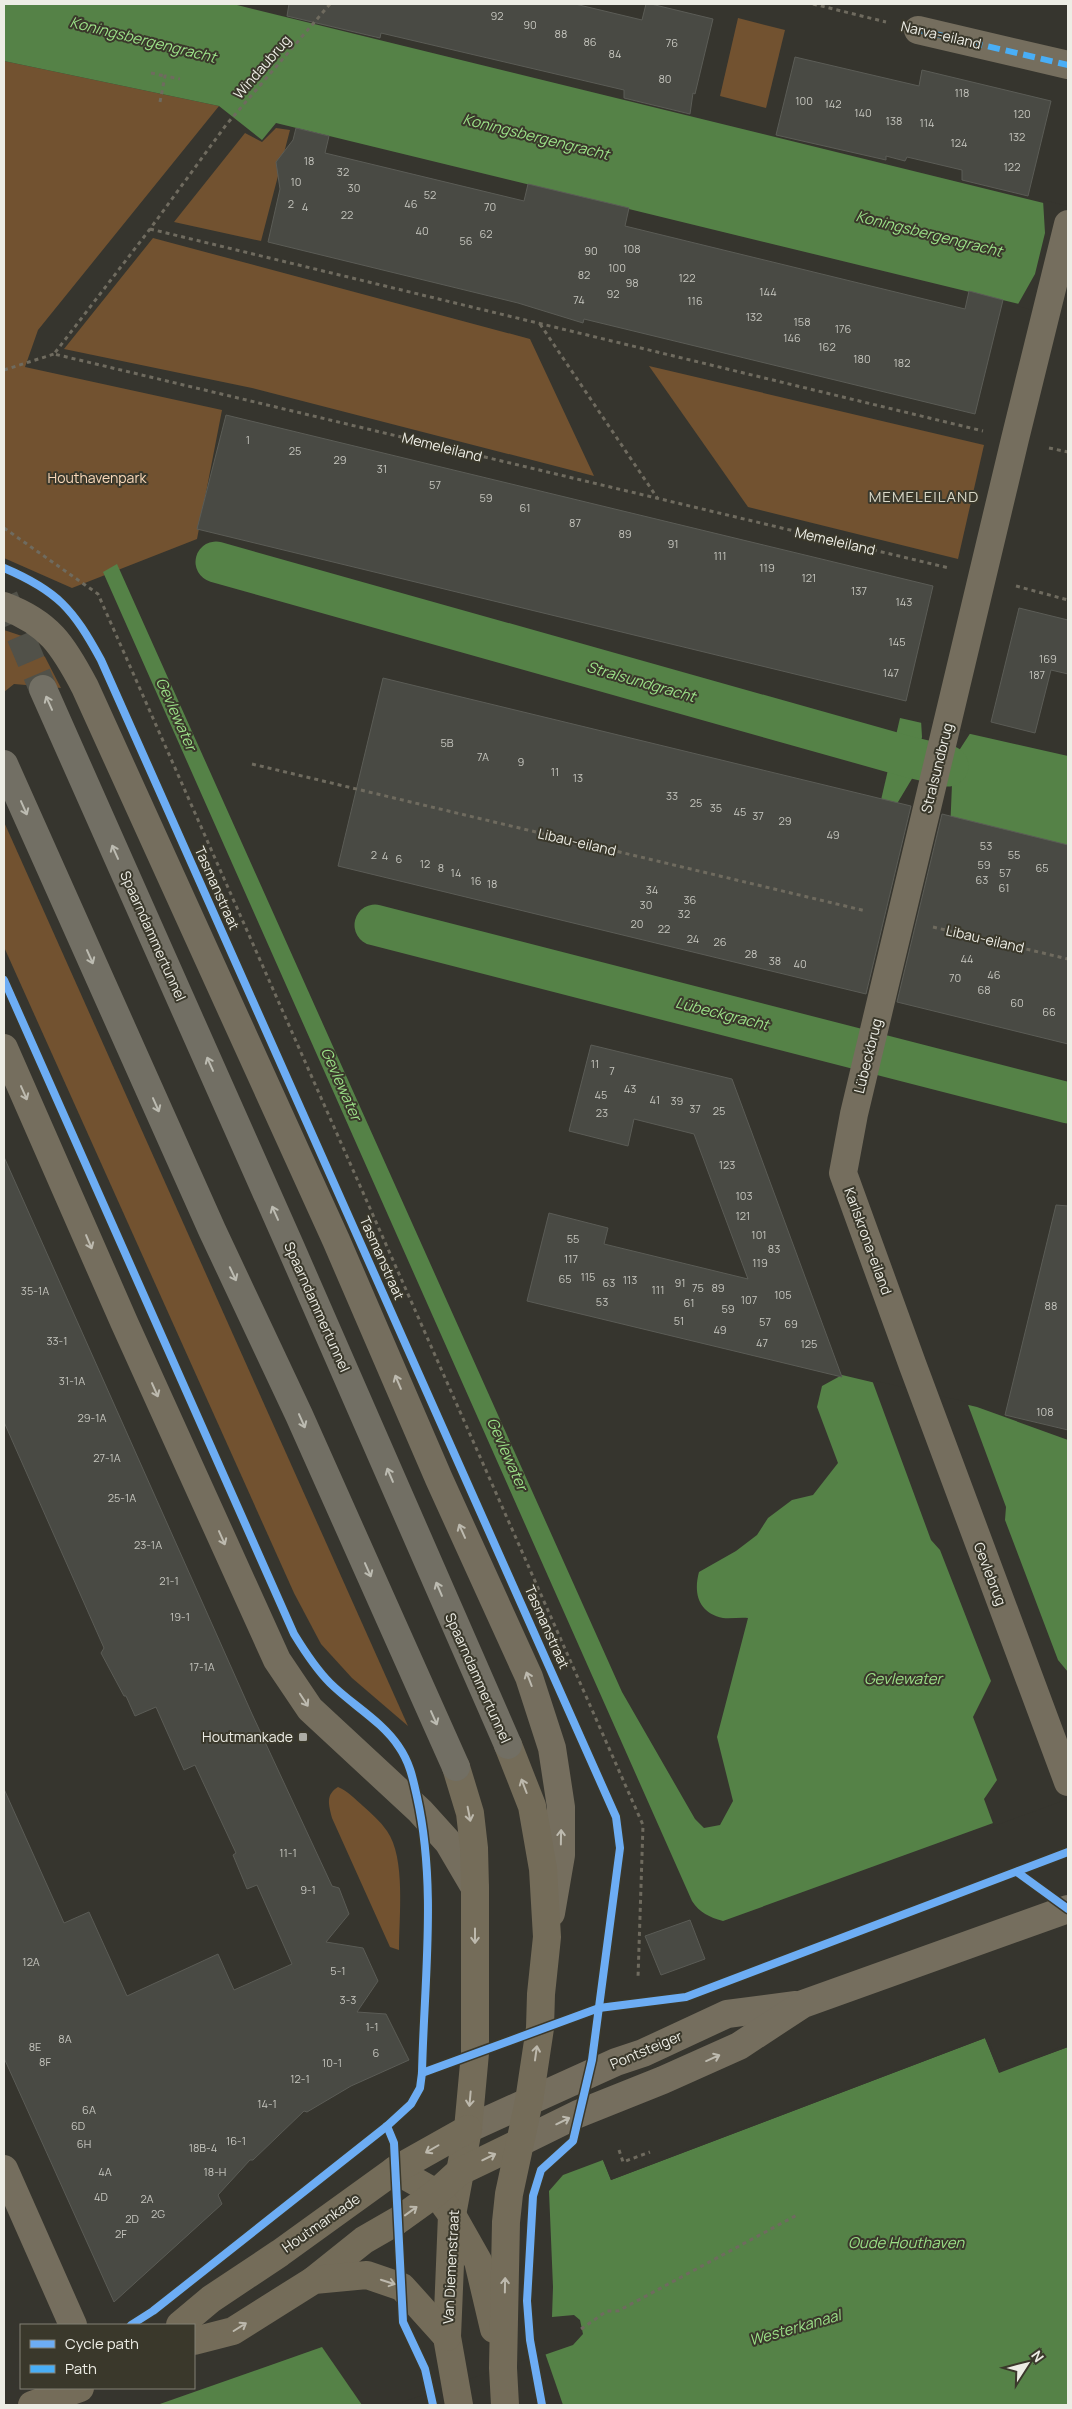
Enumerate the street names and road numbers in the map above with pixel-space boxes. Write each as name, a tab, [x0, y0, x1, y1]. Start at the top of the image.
street label: Narva-eiland	[899, 16, 983, 53]
street label: Windaubrug	[229, 31, 295, 103]
street label: Memeleiland	[400, 427, 484, 466]
street label: Memeleiland	[793, 522, 877, 559]
street label: Stralsundbrug	[916, 721, 957, 815]
street label: Libau-eiland	[536, 823, 618, 860]
street label: Tasmanstraat	[191, 843, 244, 933]
street label: Spaarndammertunnel	[116, 868, 191, 1004]
street label: Libau-eiland	[944, 920, 1026, 957]
street label: Lübeckbrug	[849, 1016, 886, 1095]
street label: Karlskrona-eiland	[840, 1185, 897, 1297]
street label: Tasmanstraat	[356, 1213, 409, 1303]
street label: Spaarndammertunnel	[280, 1239, 355, 1375]
street label: Gevlebrug	[970, 1539, 1011, 1608]
street label: Tasmanstraat	[521, 1582, 574, 1672]
street label: Spaarndammertunnel	[441, 1610, 516, 1746]
street label: Pontsteiger	[607, 2026, 685, 2073]
street label: Houtmankade	[278, 2189, 363, 2256]
street label: Van Diemenstraat	[438, 2209, 463, 2325]

